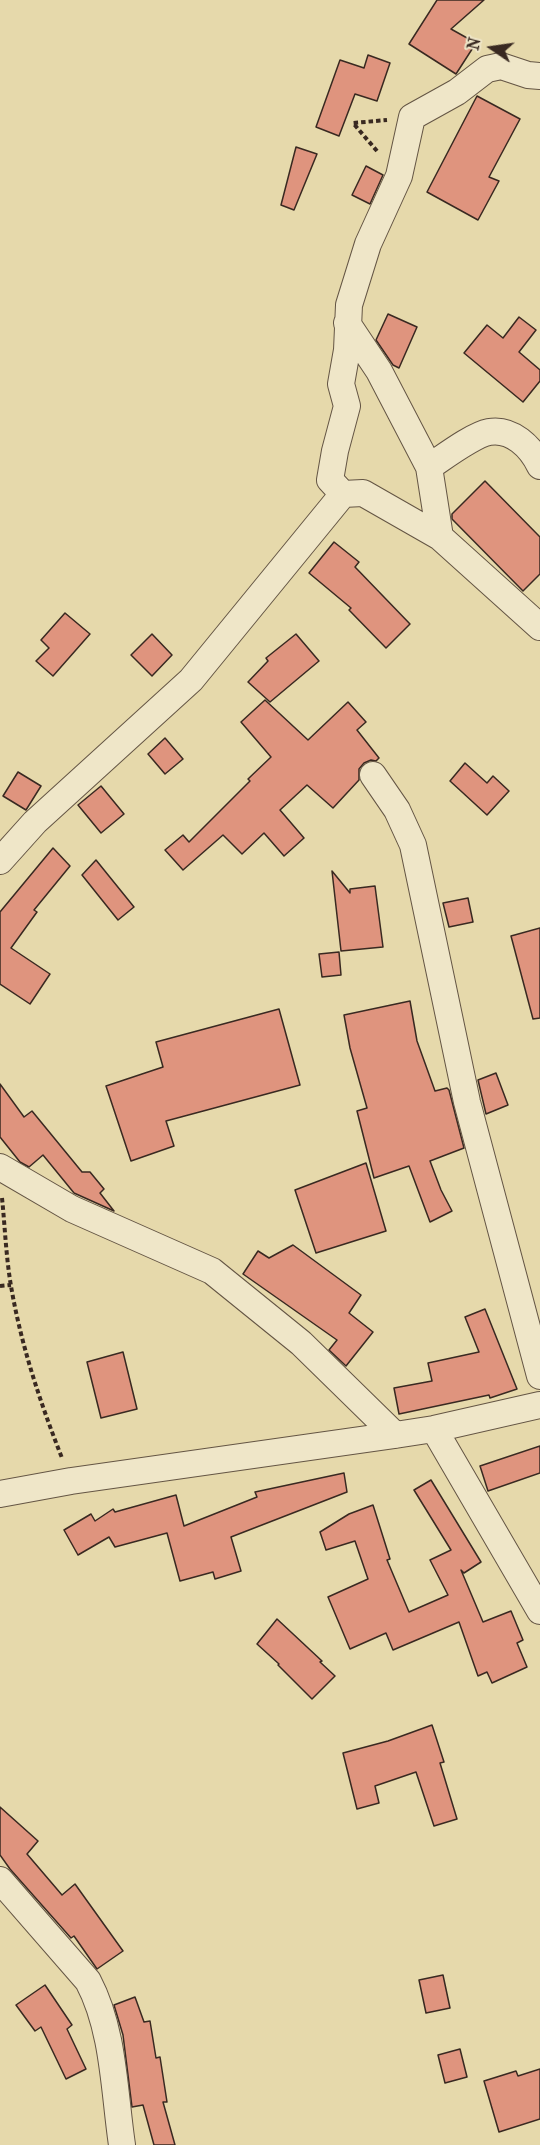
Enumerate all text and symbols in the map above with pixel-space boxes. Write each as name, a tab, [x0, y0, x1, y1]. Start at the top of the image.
north arrow	[462, 18, 522, 78]
text: N	[463, 36, 485, 52]

